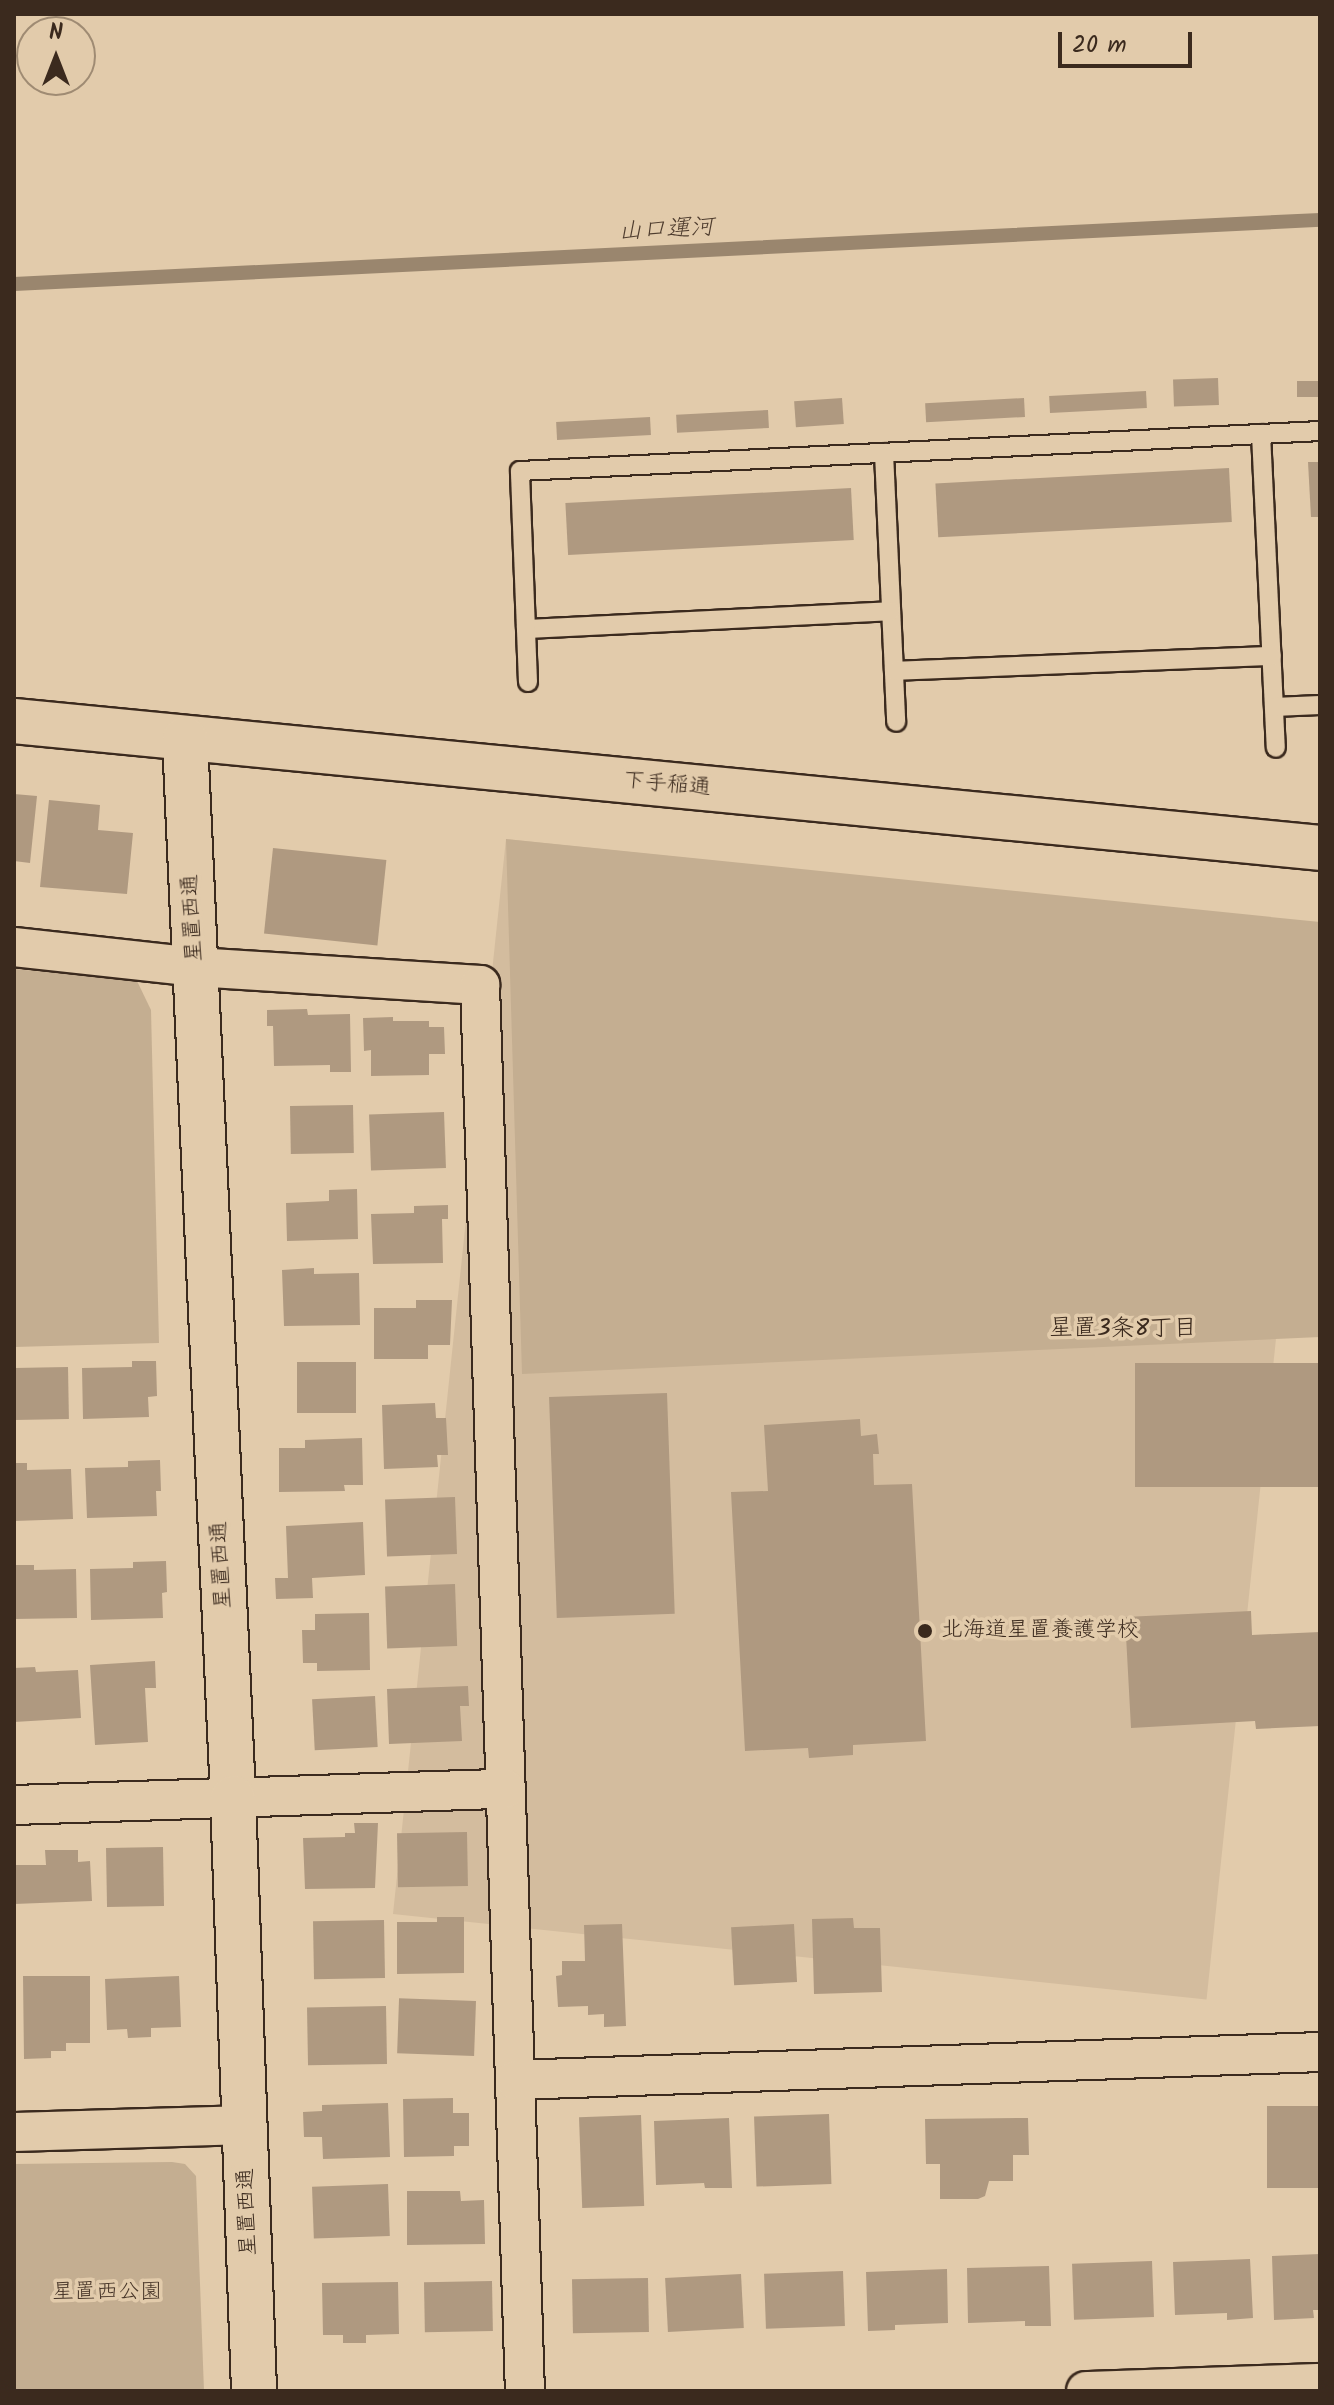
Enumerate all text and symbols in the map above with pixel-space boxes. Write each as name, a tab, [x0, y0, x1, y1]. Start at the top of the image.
north arrow	[16, 16, 96, 96]
text: N	[49, 16, 63, 51]
scale bar	[1062, 16, 1196, 66]
text: 20 m	[1072, 26, 1127, 65]
water label: 山口運河	[617, 213, 715, 247]
street label: 下手稲通	[622, 768, 712, 802]
street label: 星置西通	[178, 873, 208, 963]
district label: 星置3条8丁目	[1049, 1315, 1197, 1343]
street label: 星置西通	[207, 1520, 237, 1610]
place label: 北海道星置養護学校	[941, 1618, 1139, 1644]
marker: 北海道星置養護学校	[916, 1622, 934, 1640]
street label: 星置西通	[233, 2168, 263, 2256]
park label: 星置西公園	[52, 2280, 162, 2306]

